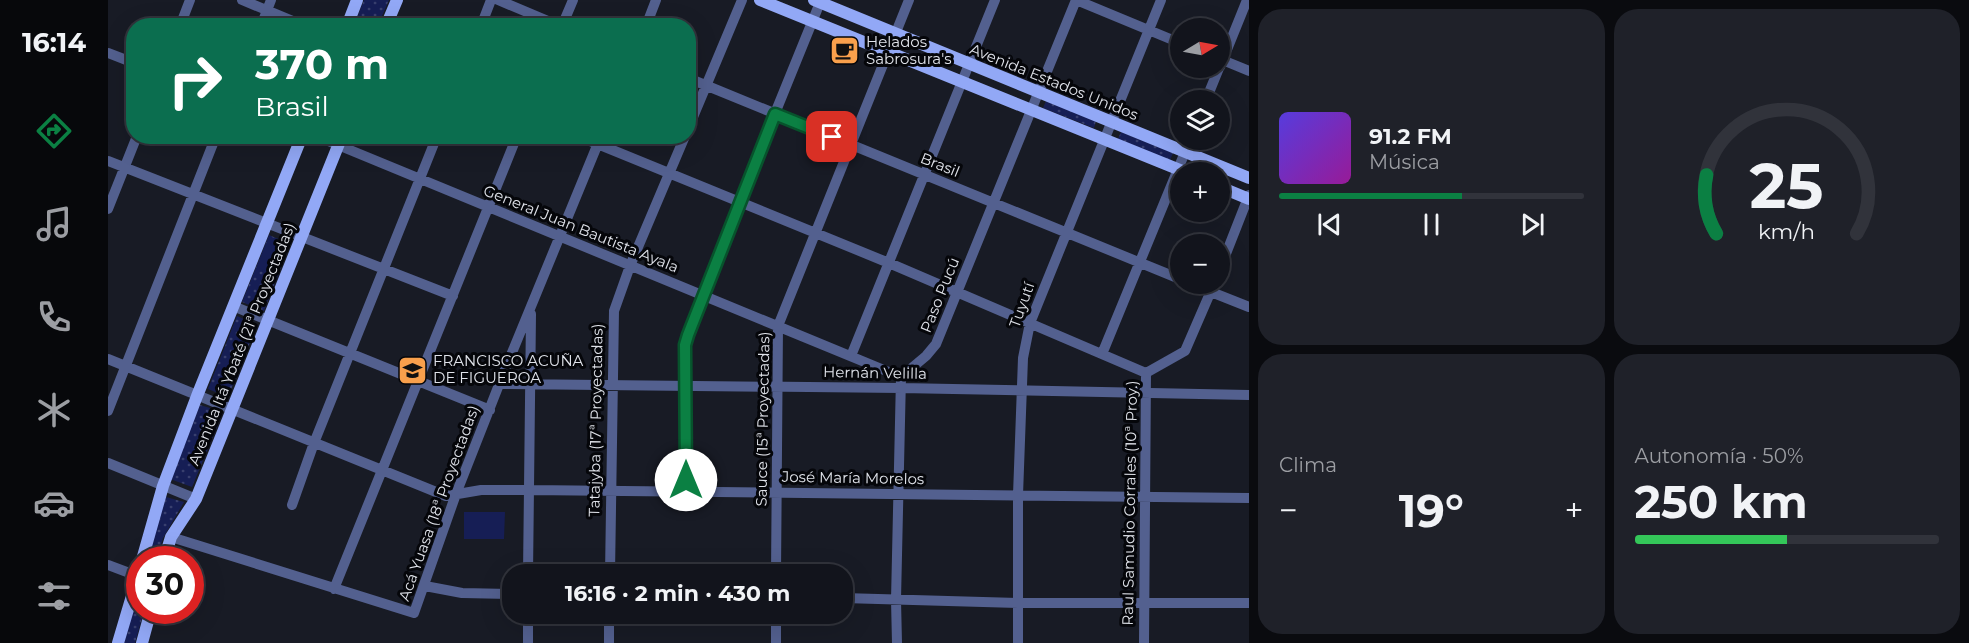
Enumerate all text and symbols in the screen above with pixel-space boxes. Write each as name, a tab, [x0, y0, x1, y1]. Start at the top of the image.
north arrow	[1170, 18, 1230, 78]
map controls	[1170, 18, 1230, 294]
text: 16:14	[22, 26, 86, 59]
place label: Helados Sabrosura's	[866, 32, 951, 68]
cafe icon: Helados Sabrosura's	[829, 35, 861, 67]
text: 370 m	[255, 38, 389, 90]
street label: Avenida Estados Unidos	[967, 39, 1141, 124]
icon: right	[156, 42, 234, 120]
text: Brasil	[255, 90, 329, 123]
button: layers	[1170, 90, 1230, 150]
icon: directions	[33, 110, 75, 152]
pin	[806, 111, 857, 162]
icon: arrive	[815, 120, 848, 153]
text: 91.2 FM	[1369, 123, 1452, 150]
street label: Brasil	[918, 148, 963, 181]
text: 25	[1750, 148, 1824, 224]
text: Música	[1369, 150, 1440, 174]
button: +	[1170, 162, 1230, 222]
street label: General Juan Bautista Ayala	[481, 181, 682, 276]
icon: music	[33, 203, 75, 245]
icon: previous	[1313, 208, 1346, 241]
icon: pause	[1415, 208, 1448, 241]
icon: next	[1516, 208, 1549, 241]
text: km/h	[1758, 218, 1815, 244]
street label: Avenida Itá Ybaté (21ª Proyectadas)	[184, 220, 299, 468]
button: −	[1170, 234, 1230, 294]
street label: Paso Pucú	[916, 254, 963, 335]
street label: Tuyutí	[1005, 279, 1039, 330]
icon: phone	[33, 296, 75, 338]
street label: Tatajyba (17ª Proyectadas)	[584, 323, 607, 517]
street label: Sauce (15ª Proyectadas)	[751, 331, 774, 507]
place label: FRANCISCO ACUÑA DE FIGUEROA	[433, 351, 584, 387]
school or university icon: FRANCISCO ACUÑA DE FIGUEROA	[396, 354, 428, 386]
street label: Hernán Velilla	[823, 362, 927, 383]
street label: Raul Samudio Corrales (10ª Proy.)	[1118, 380, 1141, 626]
icon: climate	[33, 389, 75, 431]
street label: Acá Yuasa (18ª Proyectadas)	[394, 402, 483, 603]
text: Autonomía · 50%	[1635, 444, 1803, 468]
position arrow	[654, 448, 718, 512]
text: Clima	[1279, 453, 1337, 477]
street label: José María Morelos	[781, 467, 924, 488]
text: 250 km	[1635, 474, 1808, 529]
icon: car	[33, 482, 75, 524]
text: 19°	[1399, 483, 1464, 538]
text: −	[1279, 490, 1298, 530]
text: +	[1565, 490, 1584, 530]
speed limit sign: 30	[126, 546, 204, 624]
icon: filters	[33, 575, 75, 617]
text: 16:16 · 2 min · 430 m	[565, 580, 790, 607]

